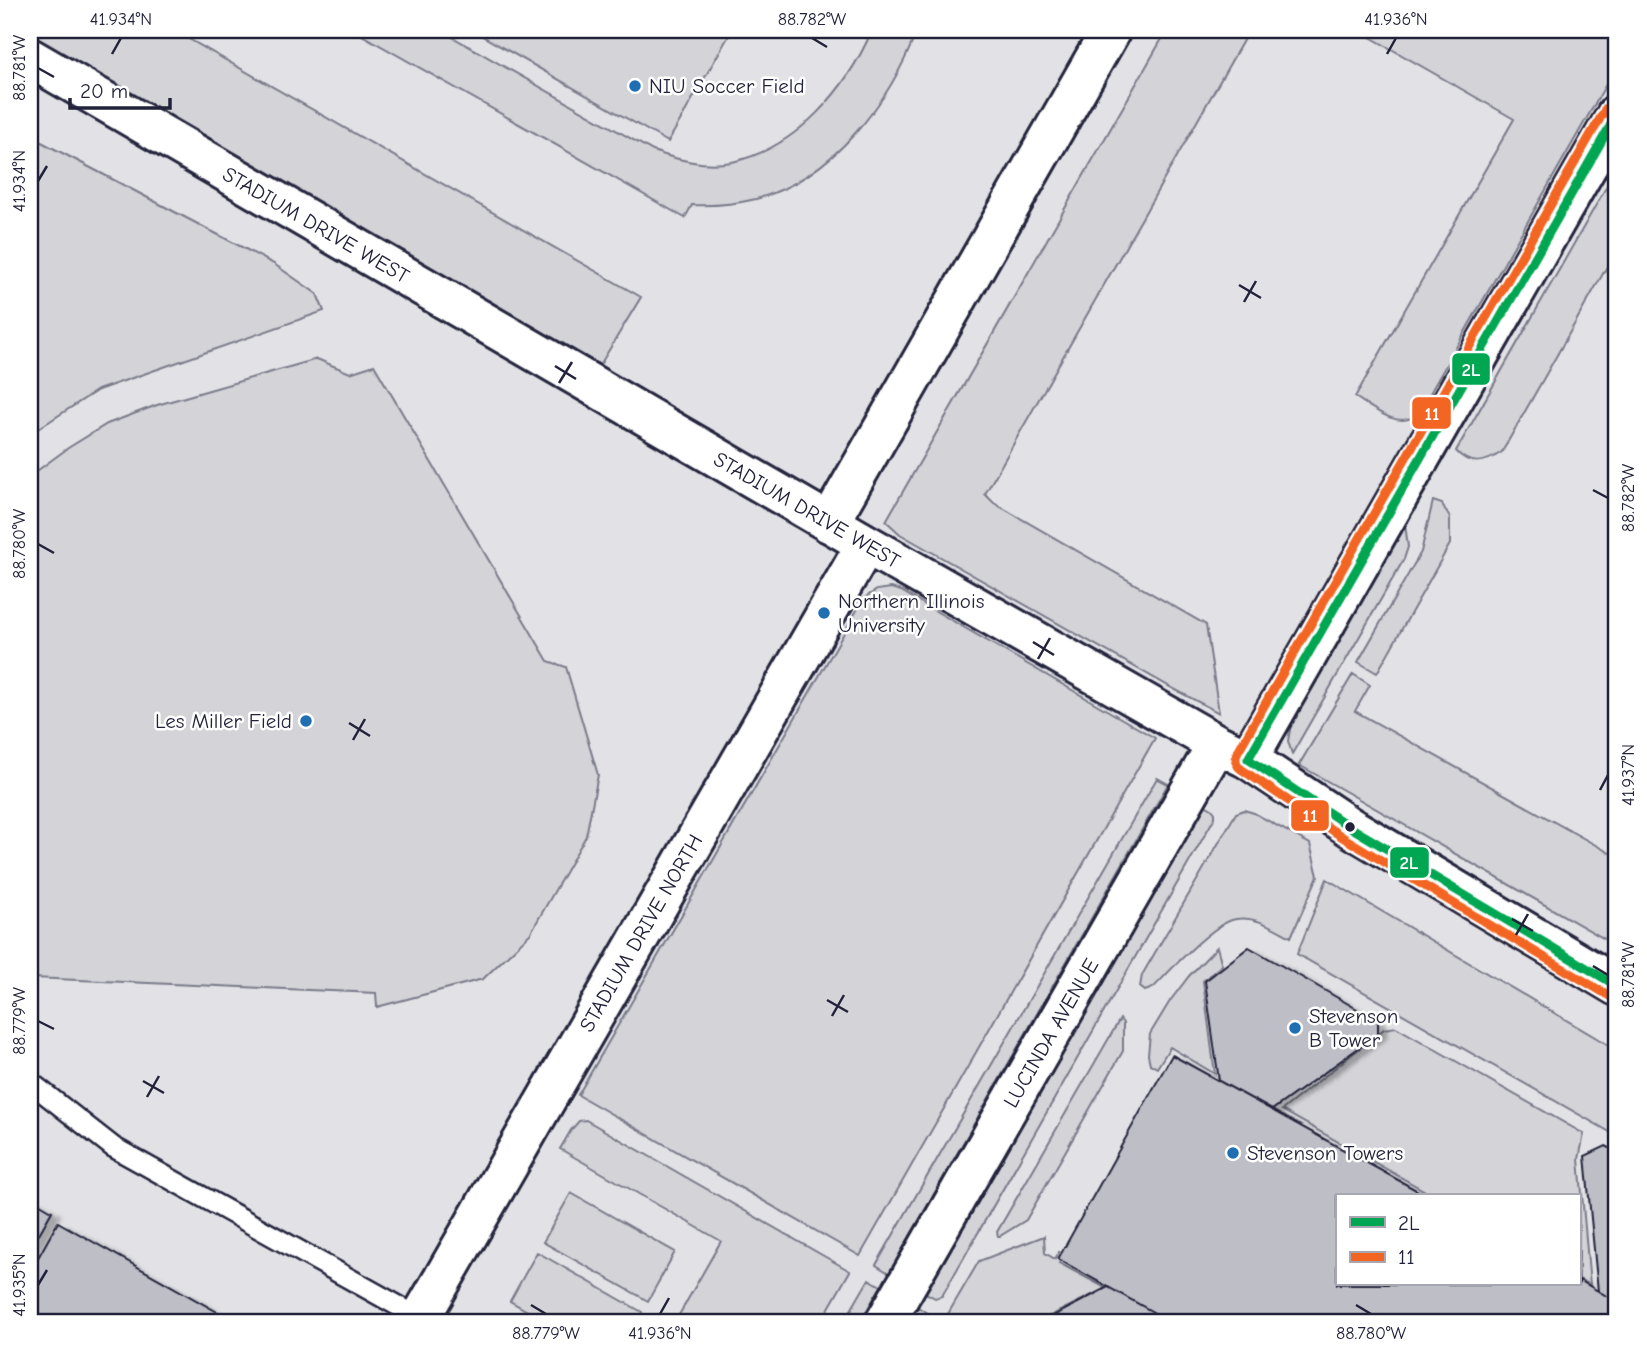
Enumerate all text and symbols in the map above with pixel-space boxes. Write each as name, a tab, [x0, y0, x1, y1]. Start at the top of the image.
text: 41.934°N	[90, 9, 152, 30]
text: 88.782°W	[778, 9, 847, 30]
text: 41.936°N	[1364, 9, 1428, 30]
text: 88.781°W	[9, 35, 30, 101]
scale bar	[70, 66, 170, 110]
place label: NIU Soccer Field	[649, 74, 805, 98]
marker: NIU Soccer Field	[627, 78, 643, 94]
text: 20 m	[80, 79, 128, 103]
text: 41.934°N	[9, 150, 30, 212]
street label: STADIUM DRIVE WEST	[219, 162, 413, 288]
line badge: 2L	[1451, 352, 1491, 386]
text: 2L	[1461, 359, 1481, 381]
line badge: 11	[1411, 396, 1452, 430]
text: 11	[1425, 403, 1439, 425]
street label: STADIUM DRIVE WEST	[710, 447, 904, 573]
text: 88.782°W	[1618, 463, 1639, 532]
text: 88.780°W	[9, 509, 30, 579]
place label: Northern Illinois University	[838, 589, 984, 637]
marker: Northern Illinois University	[816, 605, 832, 621]
place label: Les Miller Field	[155, 709, 292, 733]
marker: Les Miller Field	[298, 713, 314, 729]
text: 41.937°N	[1618, 744, 1639, 806]
line badge: 11	[1290, 799, 1330, 832]
text: 11	[1303, 805, 1317, 827]
unlabelled marker	[1343, 820, 1357, 834]
street label: STADIUM DRIVE NORTH	[575, 830, 707, 1036]
line badge: 2L	[1389, 846, 1430, 879]
text: 2L	[1399, 852, 1419, 874]
text: 88.781°W	[1618, 942, 1639, 1008]
street label: LUCINDA AVENUE	[999, 954, 1103, 1112]
text: 88.779°W	[9, 987, 30, 1055]
place label: Stevenson B Tower	[1309, 1004, 1398, 1052]
marker: Stevenson B Tower	[1287, 1020, 1303, 1036]
place label: Stevenson Towers	[1247, 1141, 1403, 1165]
marker: Stevenson Towers	[1225, 1145, 1241, 1161]
legend	[1336, 1194, 1580, 1286]
text: 2L	[1398, 1211, 1420, 1235]
text: 11	[1398, 1245, 1415, 1269]
text: 41.935°N	[9, 1253, 30, 1317]
text: 88.779°W	[512, 1323, 580, 1344]
text: 41.936°N	[628, 1323, 692, 1344]
text: 88.780°W	[1336, 1323, 1406, 1344]

